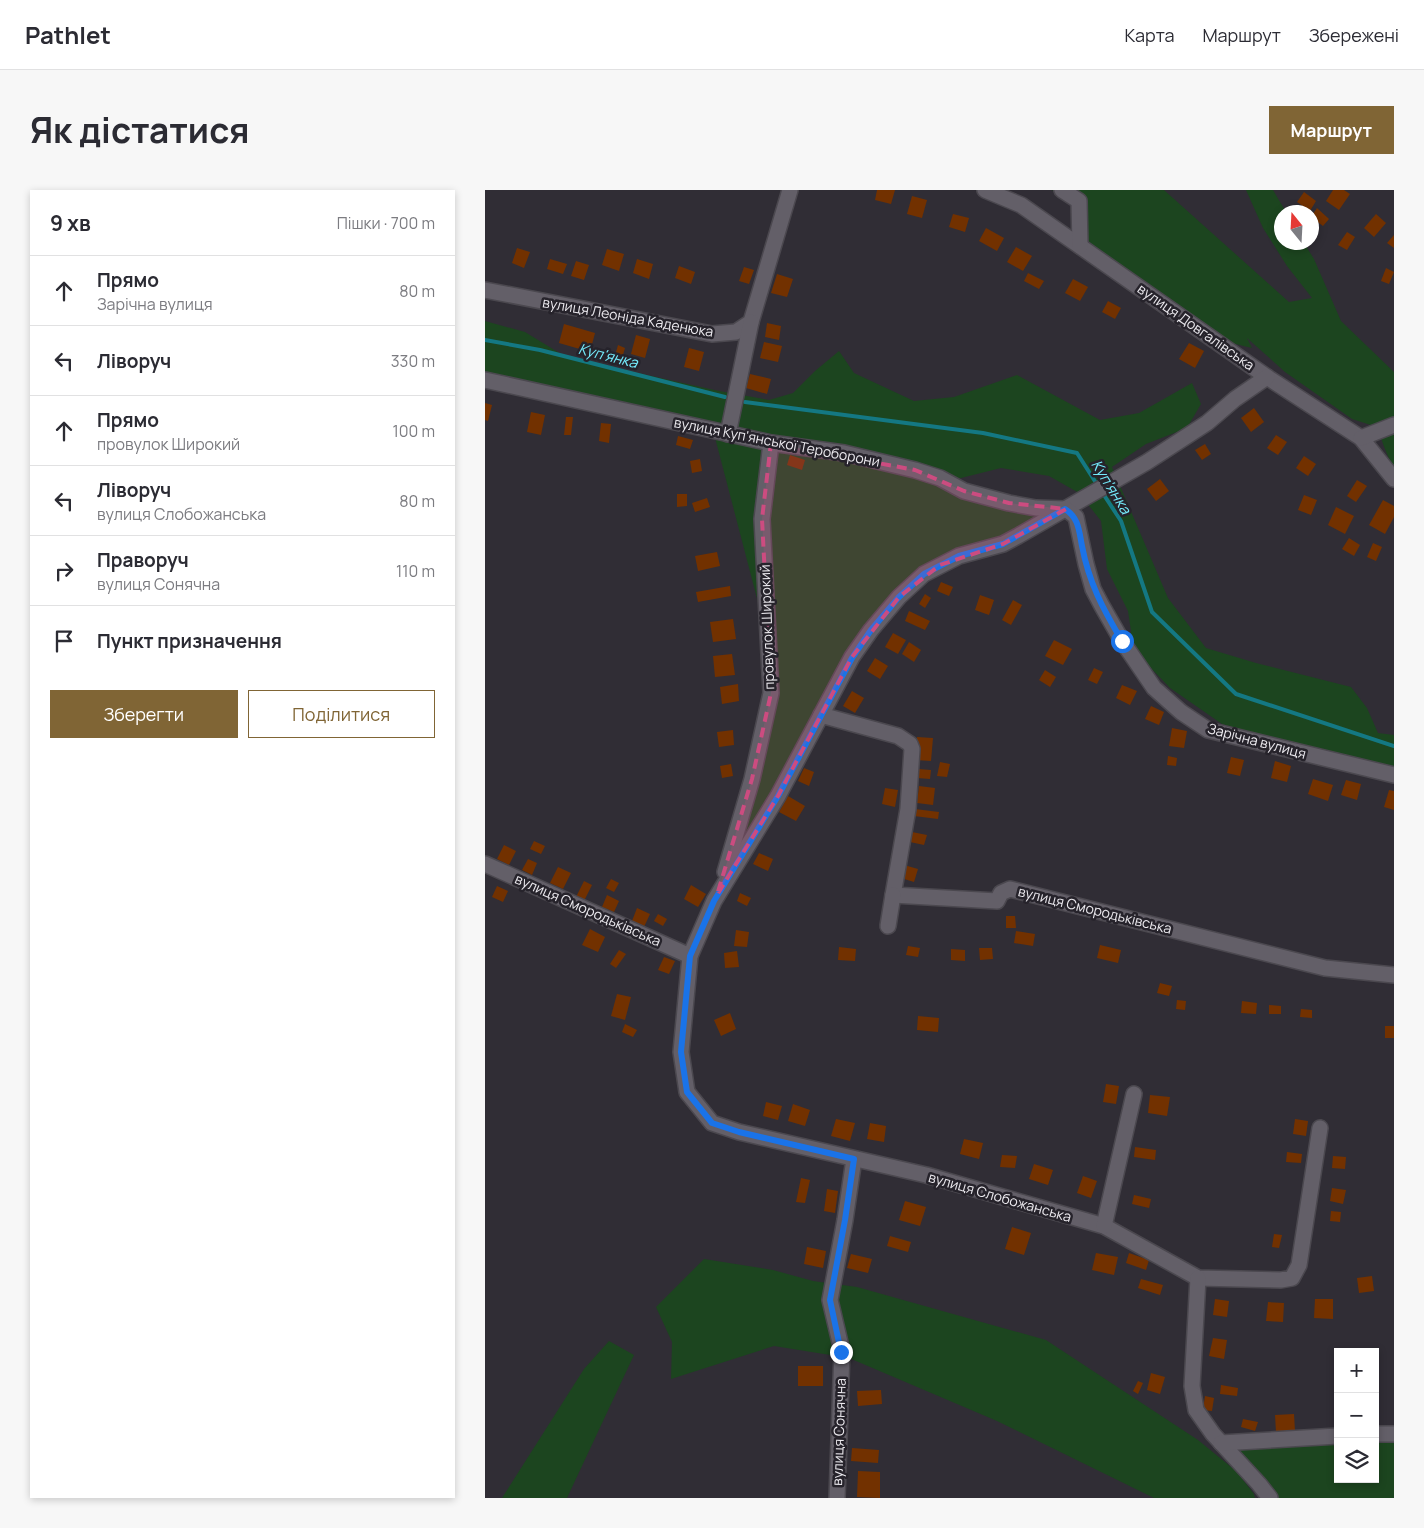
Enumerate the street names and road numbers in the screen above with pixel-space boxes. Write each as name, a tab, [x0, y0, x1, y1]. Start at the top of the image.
street label: вулиця Довгалівська	[1134, 279, 1259, 374]
street label: вулиця Леоніда Каденюка	[541, 292, 715, 341]
street label: вулиця Куп'янської Тероборони	[673, 412, 882, 471]
street label: провулок Широкий	[755, 564, 778, 690]
street label: Зарічна вулиця	[1206, 718, 1308, 763]
street label: вулиця Смородьківська	[512, 869, 664, 950]
street label: вулиця Смородьківська	[1016, 881, 1174, 938]
street label: вулиця Слобожанська	[926, 1167, 1074, 1226]
street label: вулиця Сонячна	[827, 1378, 850, 1486]

